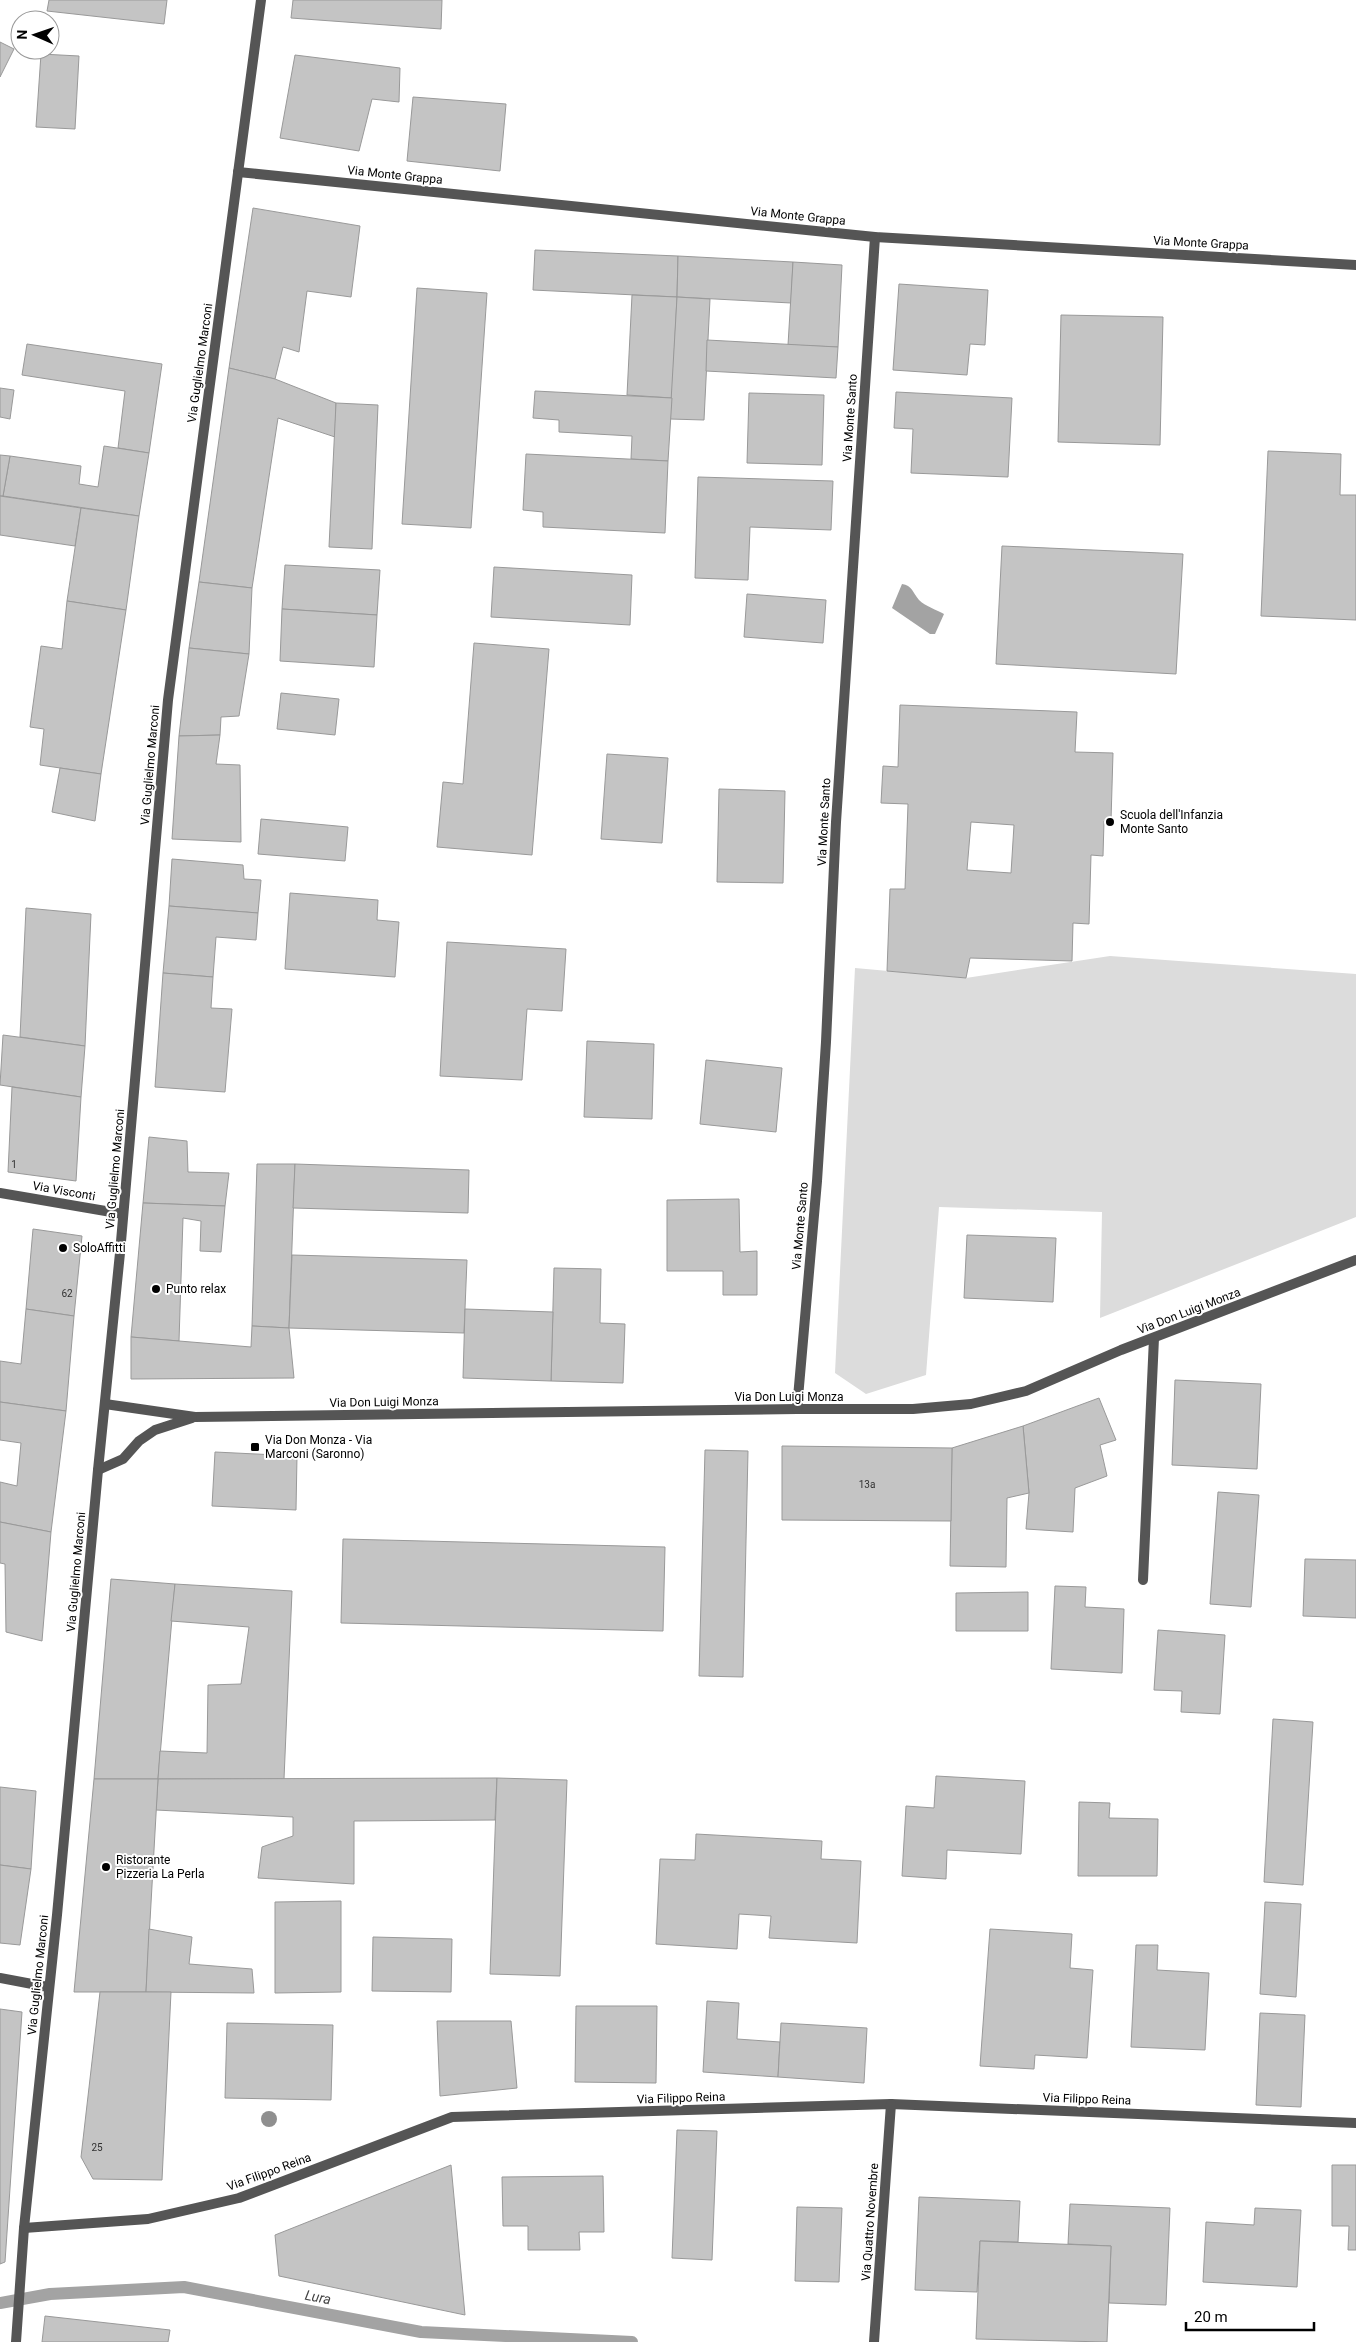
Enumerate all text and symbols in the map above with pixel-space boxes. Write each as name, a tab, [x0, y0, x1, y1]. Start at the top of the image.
north arrow	[10, 10, 60, 60]
text: N	[14, 29, 30, 40]
street label: Via Monte Grappa	[347, 163, 443, 187]
street label: Via Monte Grappa	[750, 204, 846, 228]
street label: Via Monte Grappa	[1153, 234, 1249, 252]
street label: Via Guglielmo Marconi	[185, 302, 215, 424]
street label: Via Monte Santo	[840, 373, 860, 462]
street label: Via Guglielmo Marconi	[138, 704, 162, 826]
street label: Via Monte Santo	[815, 777, 833, 866]
place label: Scuola dell'Infanzia Monte Santo	[1120, 808, 1223, 836]
marker: Scuola dell'Infanzia Monte Santo	[1104, 816, 1116, 828]
street label: Via Guglielmo Marconi	[103, 1108, 127, 1230]
house number: 1	[11, 1159, 17, 1170]
street label: Via Visconti	[32, 1179, 97, 1203]
street label: Via Monte Santo	[789, 1181, 811, 1271]
place label: SoloAffitti	[73, 1241, 126, 1255]
marker: SoloAffitti	[57, 1242, 69, 1254]
place label: Punto relax	[166, 1282, 226, 1296]
marker: Punto relax	[150, 1283, 162, 1295]
street label: Via Don Luigi Monza	[1136, 1285, 1242, 1337]
house number: 62	[61, 1288, 73, 1299]
street label: Via Don Luigi Monza	[734, 1390, 844, 1404]
street label: Via Don Luigi Monza	[329, 1394, 439, 1410]
place label: Via Don Monza - Via Marconi (Saronno)	[265, 1433, 372, 1461]
marker: Via Don Monza - Via Marconi (Saronno)	[249, 1441, 261, 1453]
house number: 13a	[859, 1479, 875, 1490]
street label: Via Guglielmo Marconi	[64, 1511, 88, 1633]
place label: Ristorante Pizzeria La Perla	[116, 1853, 205, 1881]
marker: Ristorante Pizzeria La Perla	[100, 1861, 112, 1873]
street label: Via Guglielmo Marconi	[25, 1914, 51, 2036]
street label: Via Filippo Reina	[636, 2089, 726, 2107]
street label: Via Filippo Reina	[1042, 2090, 1132, 2108]
house number: 25	[91, 2142, 103, 2153]
street label: Via Filippo Reina	[225, 2150, 313, 2194]
street label: Via Quattro Novembre	[859, 2163, 881, 2281]
water label: Lura	[304, 2287, 332, 2307]
scale bar	[1186, 2300, 1314, 2332]
text: 20 m	[1194, 2308, 1228, 2326]

